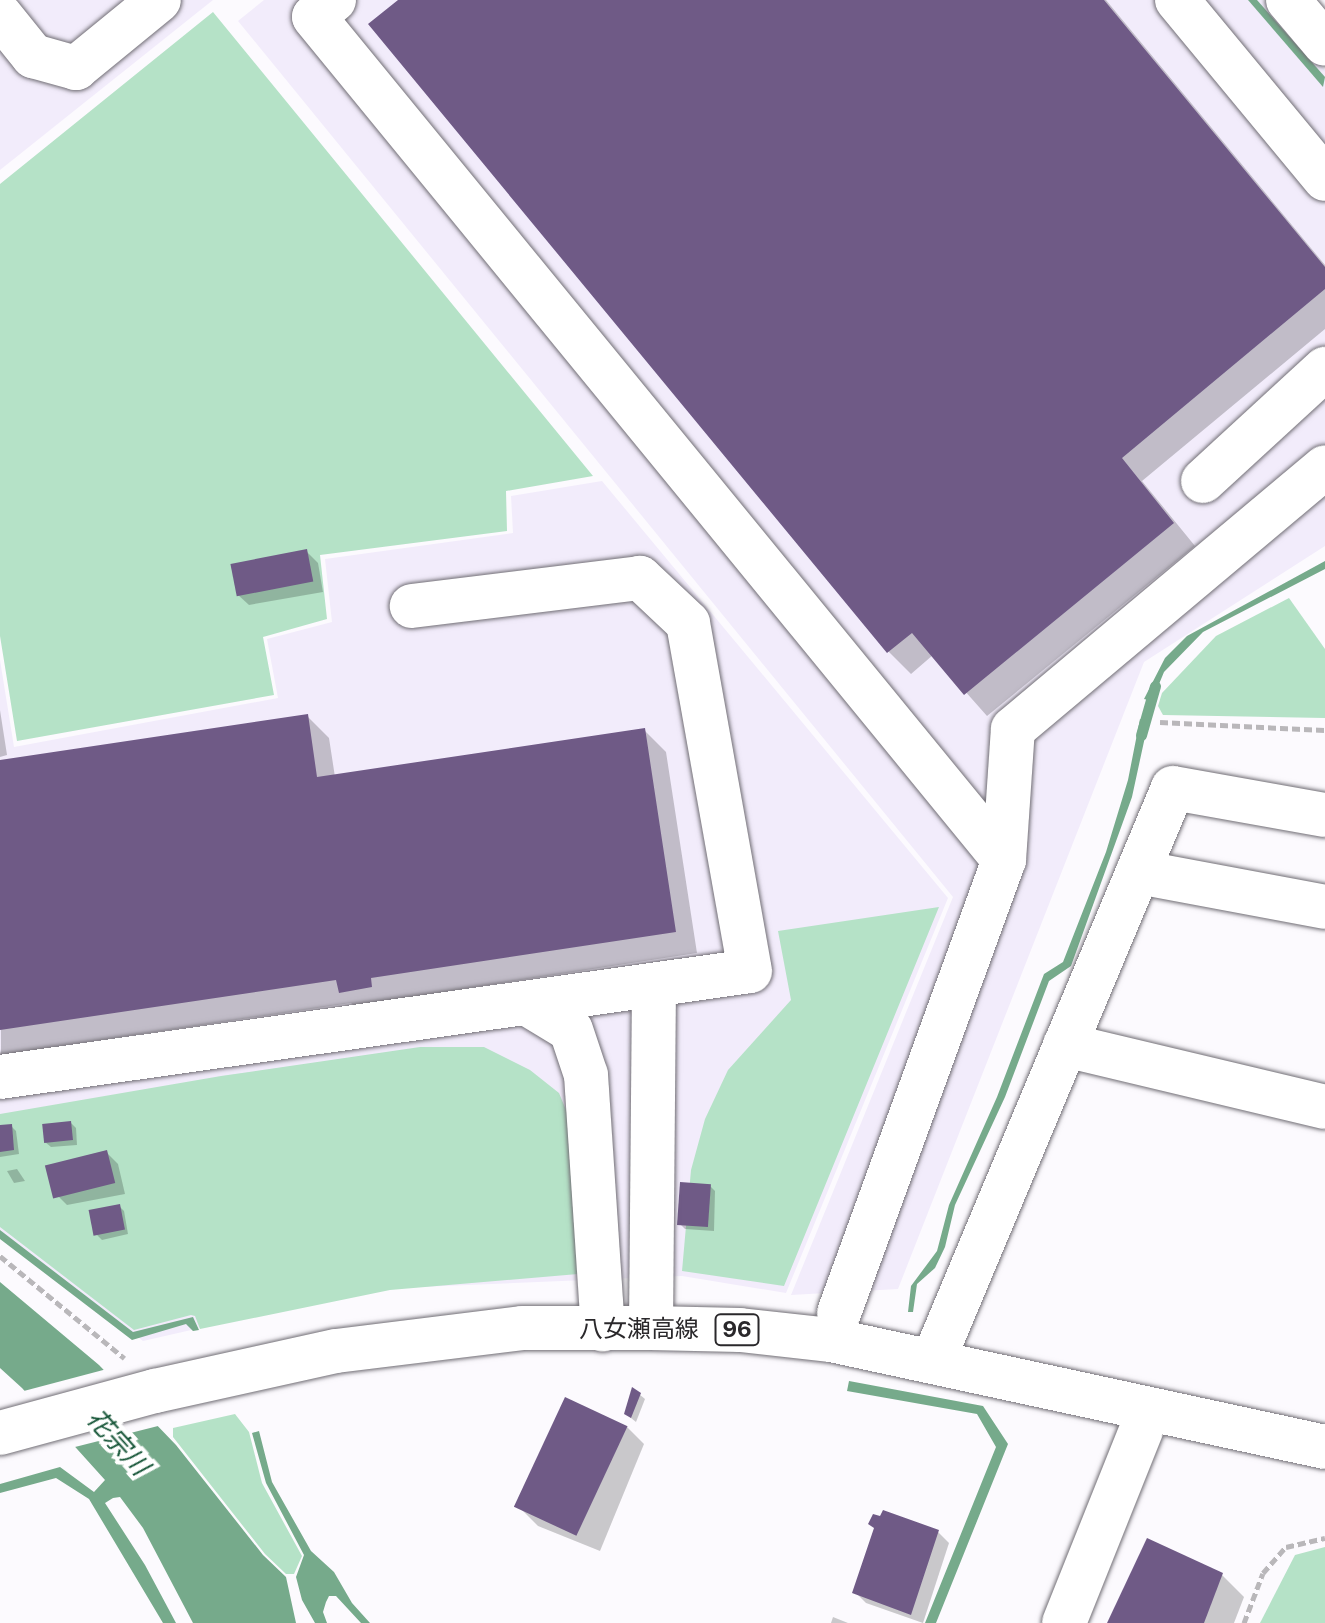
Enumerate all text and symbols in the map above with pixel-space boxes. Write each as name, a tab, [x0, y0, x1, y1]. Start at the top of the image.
road number: 96	[713, 1312, 761, 1348]
street label: 八女瀬高線	[579, 1315, 699, 1343]
water label: 花宗川	[80, 1403, 156, 1481]

